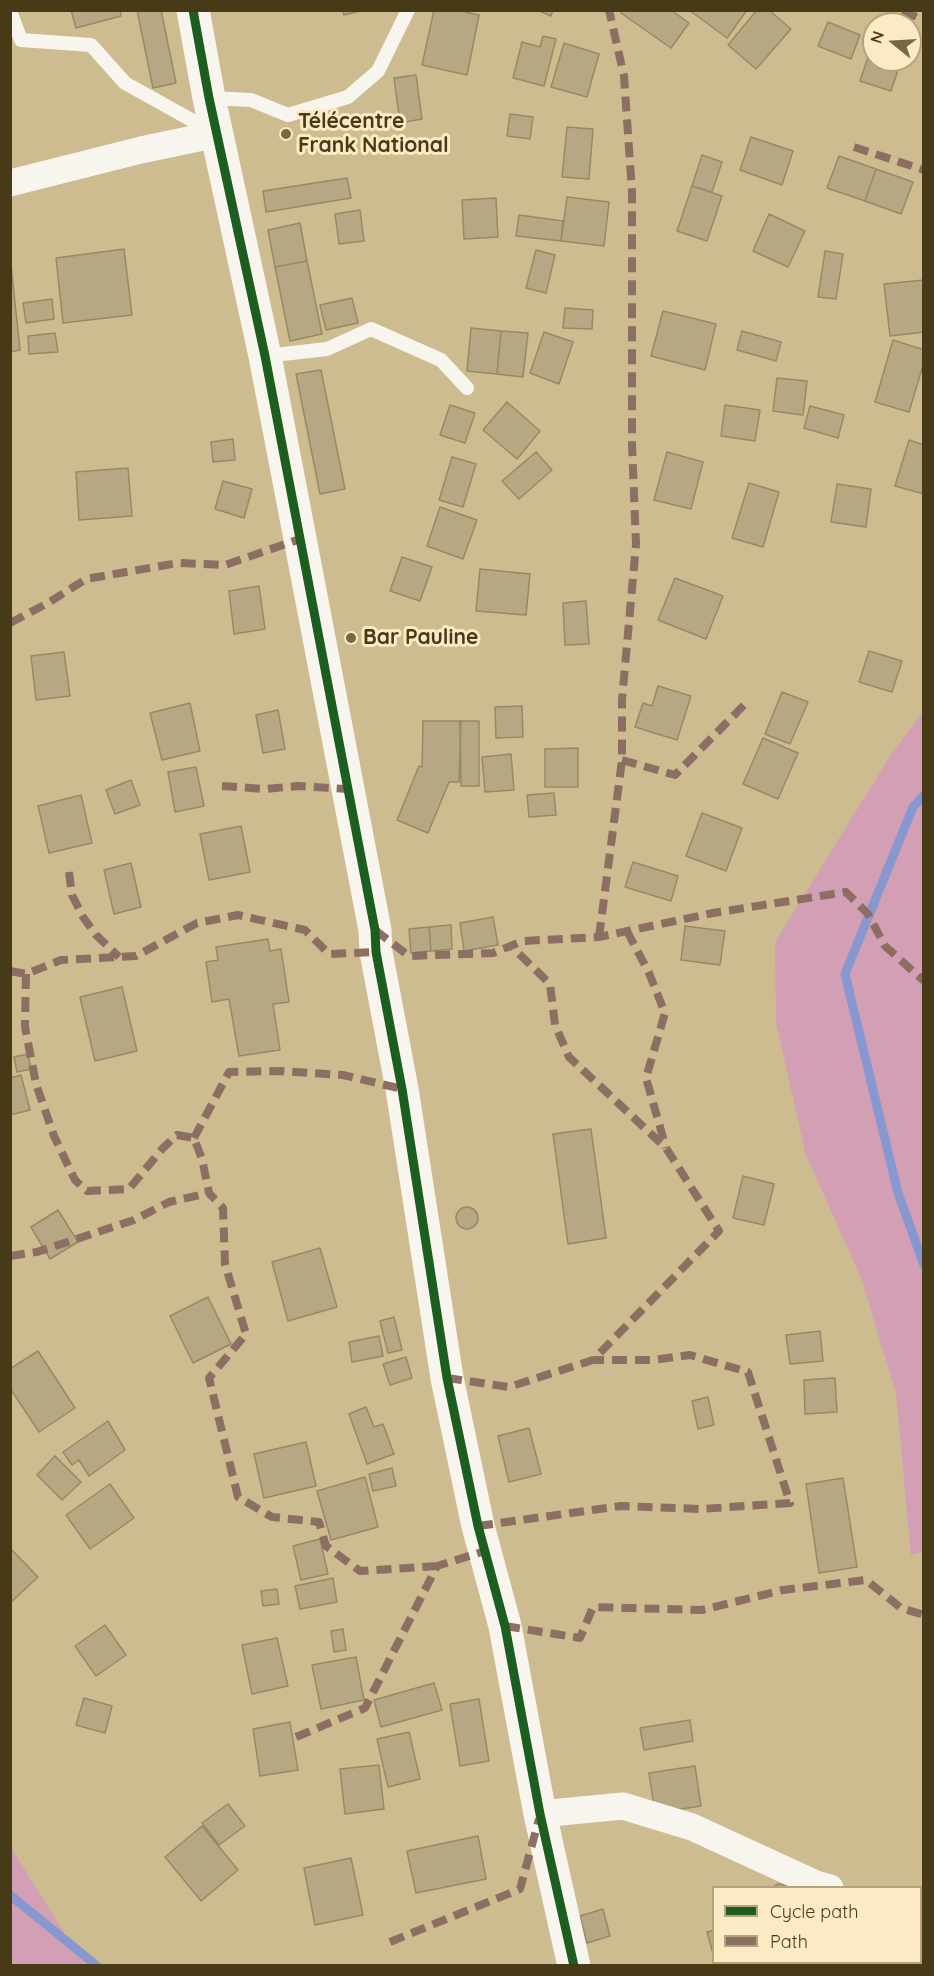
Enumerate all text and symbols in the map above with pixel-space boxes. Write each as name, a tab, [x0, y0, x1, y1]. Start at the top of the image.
north arrow	[862, 12, 922, 72]
text: N	[865, 28, 888, 46]
place label: Télécentre Frank National	[298, 109, 449, 159]
marker: Télécentre Frank National	[279, 127, 293, 141]
place label: Bar Pauline	[363, 625, 478, 651]
marker: Bar Pauline	[344, 631, 358, 645]
legend	[712, 1886, 922, 1964]
text: Cycle path	[770, 1900, 858, 1923]
text: Path	[770, 1930, 808, 1953]

